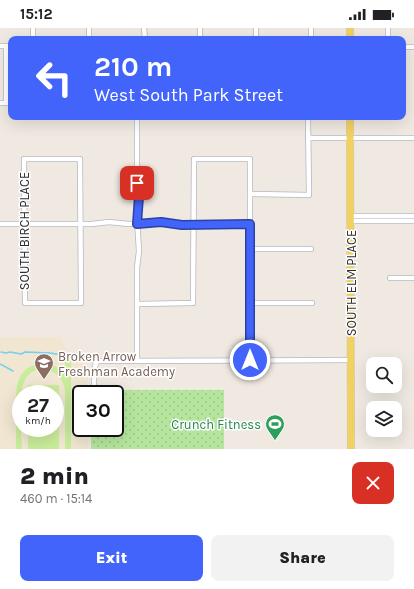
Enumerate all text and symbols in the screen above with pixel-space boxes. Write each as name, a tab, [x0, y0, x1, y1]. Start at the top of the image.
text: 15:12	[20, 5, 53, 23]
text: 210 m	[94, 50, 172, 83]
icon: left	[28, 52, 80, 104]
text: West South Park Street	[94, 84, 283, 106]
pin	[120, 166, 154, 200]
street label: SOUTH BIRCH PLACE	[17, 172, 32, 290]
icon: arrive	[126, 172, 148, 194]
street label: SOUTH ELM PLACE	[344, 230, 359, 336]
position arrow	[229, 339, 271, 381]
place label: Broken Arrow Freshman Academy	[58, 349, 175, 379]
school or university icon: Broken Arrow Freshman Academy	[33, 352, 55, 380]
map controls	[366, 357, 402, 437]
button: search	[366, 357, 402, 393]
speed limit sign: 30	[72, 385, 124, 437]
text: 27	[27, 394, 49, 417]
button: layers	[366, 401, 402, 437]
sports icon: Crunch Fitness	[264, 413, 286, 441]
text: km/h	[25, 415, 51, 427]
place label: Crunch Fitness	[171, 417, 261, 432]
text: 2 min	[20, 462, 89, 490]
button: close	[352, 462, 394, 504]
text: 460 m · 15:14	[20, 491, 92, 506]
button: Exit	[20, 535, 203, 581]
button: Share	[211, 535, 394, 581]

